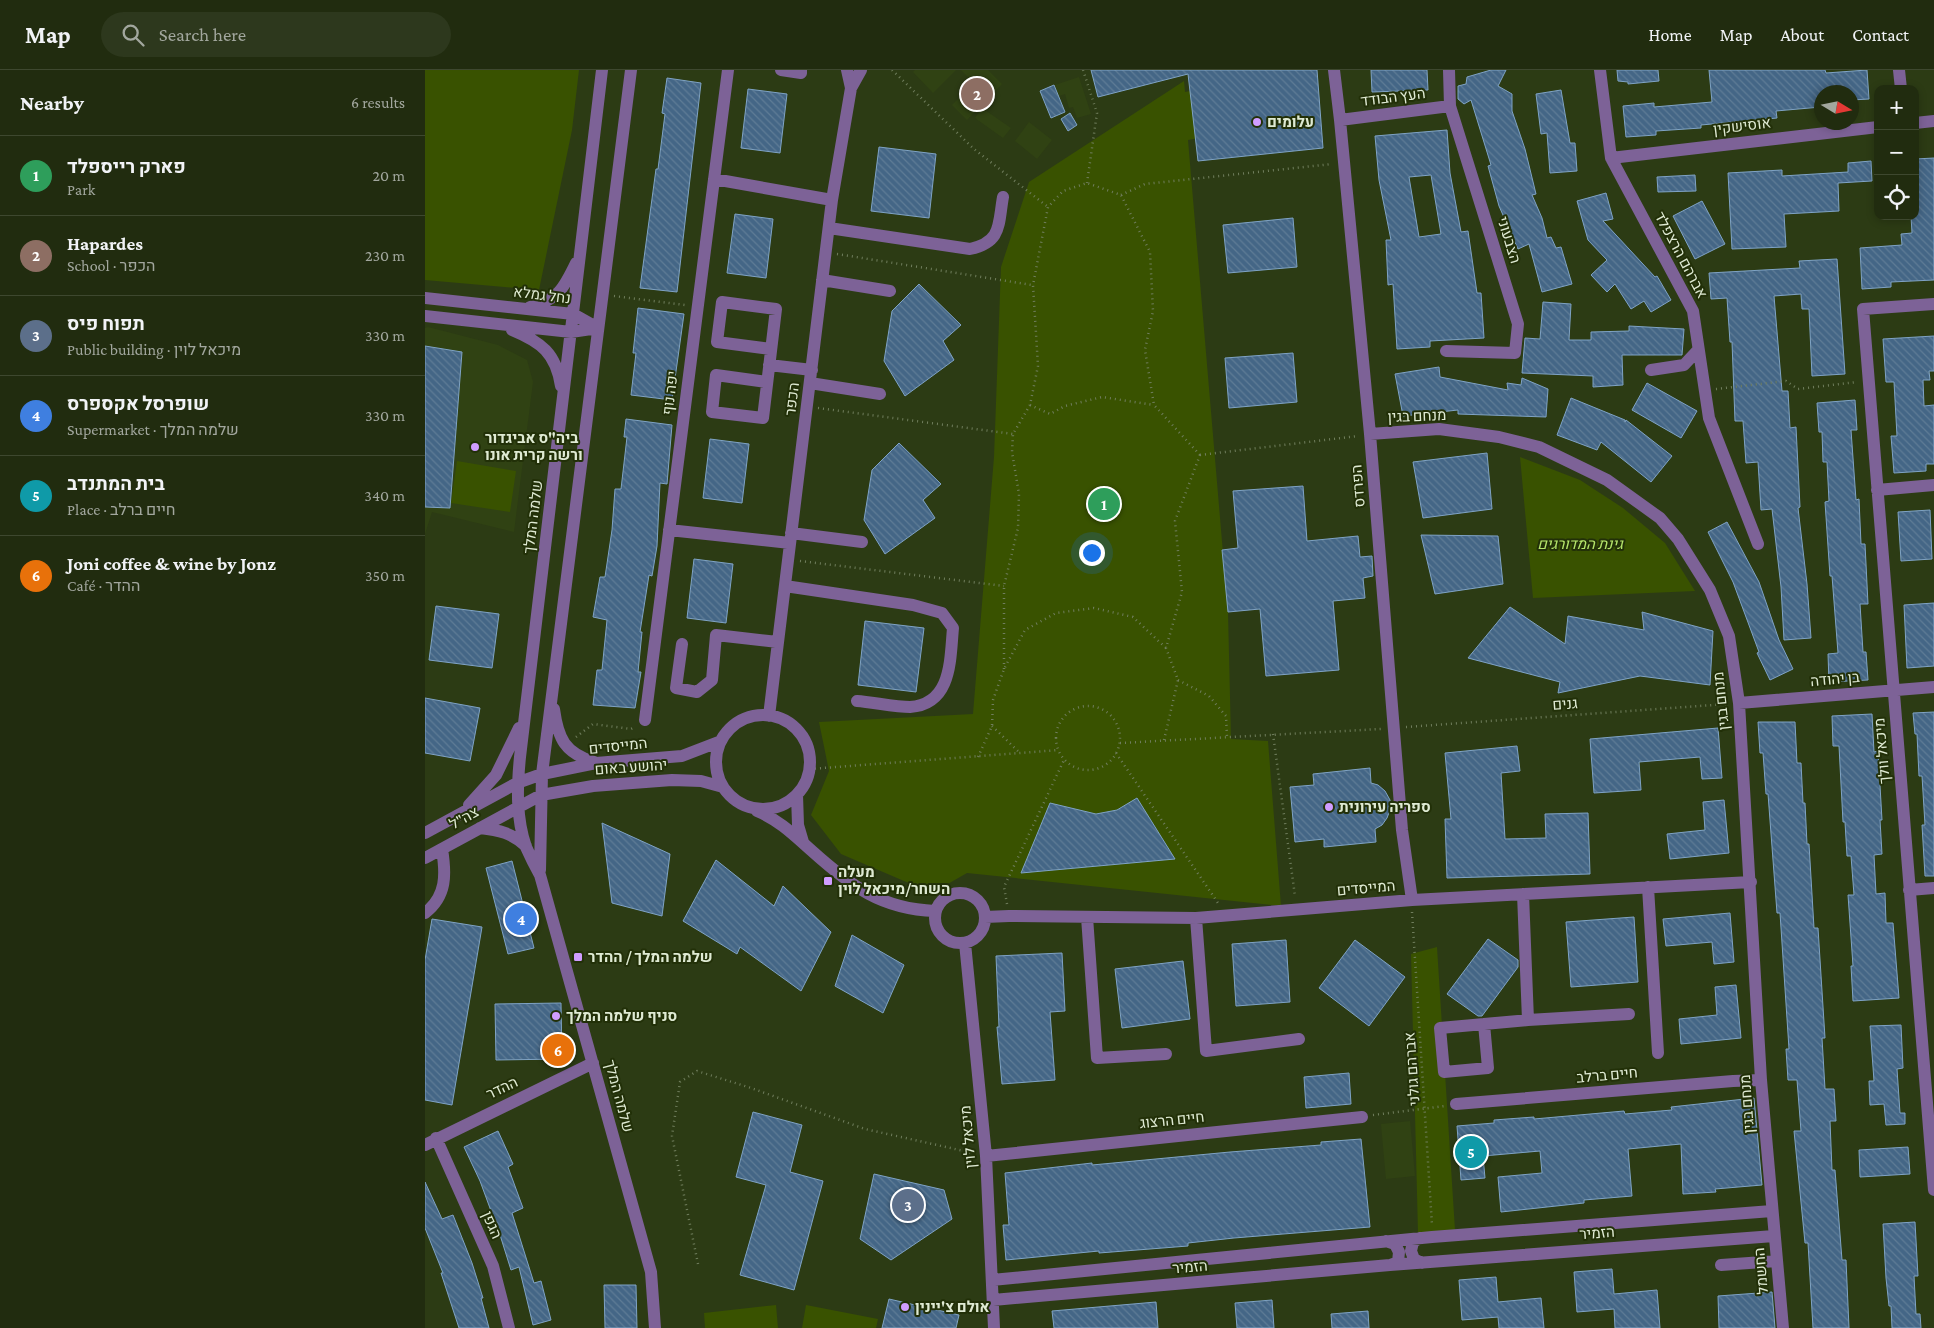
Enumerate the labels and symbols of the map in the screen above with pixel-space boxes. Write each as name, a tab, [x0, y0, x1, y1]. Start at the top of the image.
pin: 2	[961, 75, 993, 113]
street label: העץ הבודד	[1360, 85, 1426, 109]
north arrow	[1814, 85, 1859, 130]
place label: עלומים	[1267, 114, 1314, 130]
street label: אוסישקין	[1712, 115, 1772, 137]
marker: עלומים	[1251, 116, 1263, 128]
street label: אברהם הרצפלד	[1652, 209, 1710, 301]
street label: הצבעוני	[1494, 215, 1524, 265]
street label: נחל גמלא	[512, 284, 572, 306]
street label: יפה נוף	[659, 370, 681, 416]
street label: הכפר	[782, 381, 802, 417]
street label: מנחם בגין	[1387, 407, 1447, 425]
place label: ביה"ס אביגדור ורשה קרית אונו	[485, 430, 583, 463]
marker: ביה"ס אביגדור ורשה קרית אונו	[469, 441, 481, 453]
street label: הפרדס	[1348, 464, 1368, 508]
street label: שלמה המלך	[521, 479, 545, 555]
pin: 1	[1088, 485, 1120, 523]
park label: גינת המדורגים	[1537, 536, 1624, 552]
your location	[1079, 540, 1105, 566]
street label: בן יהודה	[1810, 669, 1860, 689]
street label: מנחם בגין	[1710, 671, 1732, 731]
street label: גנים	[1552, 695, 1578, 713]
street label: מיכאל וולך	[1871, 717, 1893, 785]
street label: המייסדים	[588, 735, 648, 757]
street label: יהושע באום	[594, 756, 668, 778]
place label: ספריה עירונית	[1339, 799, 1431, 815]
marker: ספריה עירונית	[1323, 801, 1335, 813]
street label: צה"ל	[447, 804, 481, 832]
place label: מעלה השחר/מיכאל לוין	[838, 864, 950, 897]
marker: מעלה השחר/מיכאל לוין	[822, 875, 834, 887]
street label: המייסדים	[1336, 877, 1396, 899]
pin: 4	[505, 900, 537, 938]
place label: שלמה המלך / ההדר	[588, 949, 713, 965]
marker: שלמה המלך / ההדר	[572, 951, 584, 963]
place label: סניף שלמה המלך	[566, 1008, 677, 1024]
marker: סניף שלמה המלך	[550, 1010, 562, 1022]
pin: 6	[542, 1031, 574, 1069]
street label: אברהם גולני	[1401, 1032, 1423, 1106]
street label: שלמה המלך	[602, 1058, 636, 1134]
street label: חיים ברלב	[1576, 1064, 1638, 1086]
street label: ההדר	[484, 1074, 520, 1102]
street label: מנחם בגין	[1737, 1074, 1757, 1134]
street label: מיכאל לוין	[957, 1105, 979, 1169]
street label: חיים הרצוג	[1139, 1109, 1205, 1131]
pin: 5	[1455, 1133, 1487, 1171]
pin: 3	[892, 1186, 924, 1224]
street label: הגפן	[479, 1209, 505, 1241]
street label: הזמיר	[1579, 1224, 1615, 1242]
street label: החשמל	[1751, 1247, 1771, 1295]
street label: הזמיר	[1172, 1257, 1208, 1277]
place label: אולם צ'יינין	[915, 1299, 990, 1315]
marker: אולם צ'יינין	[899, 1301, 911, 1313]

